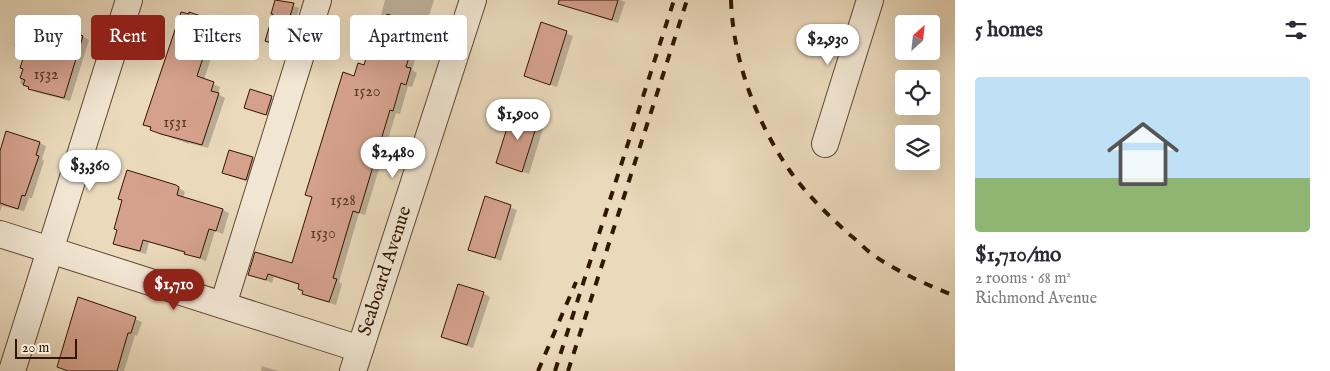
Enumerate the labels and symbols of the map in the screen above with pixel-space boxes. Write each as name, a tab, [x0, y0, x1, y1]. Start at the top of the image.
north arrow	[895, 15, 940, 60]
pin: $2,930	[787, 23, 869, 66]
house number: 1532	[33, 65, 59, 85]
house number: 1520	[353, 82, 381, 102]
pin: $1,900	[477, 98, 559, 141]
house number: 1531	[163, 113, 187, 133]
pin: $2,480	[352, 136, 434, 179]
pin: $3,360	[49, 150, 131, 192]
house number: 1528	[330, 191, 356, 211]
street label: Seaboard Avenue	[353, 203, 418, 339]
house number: 1530	[310, 224, 336, 244]
pin: $1,710	[133, 268, 215, 311]
scale bar	[15, 336, 78, 359]

